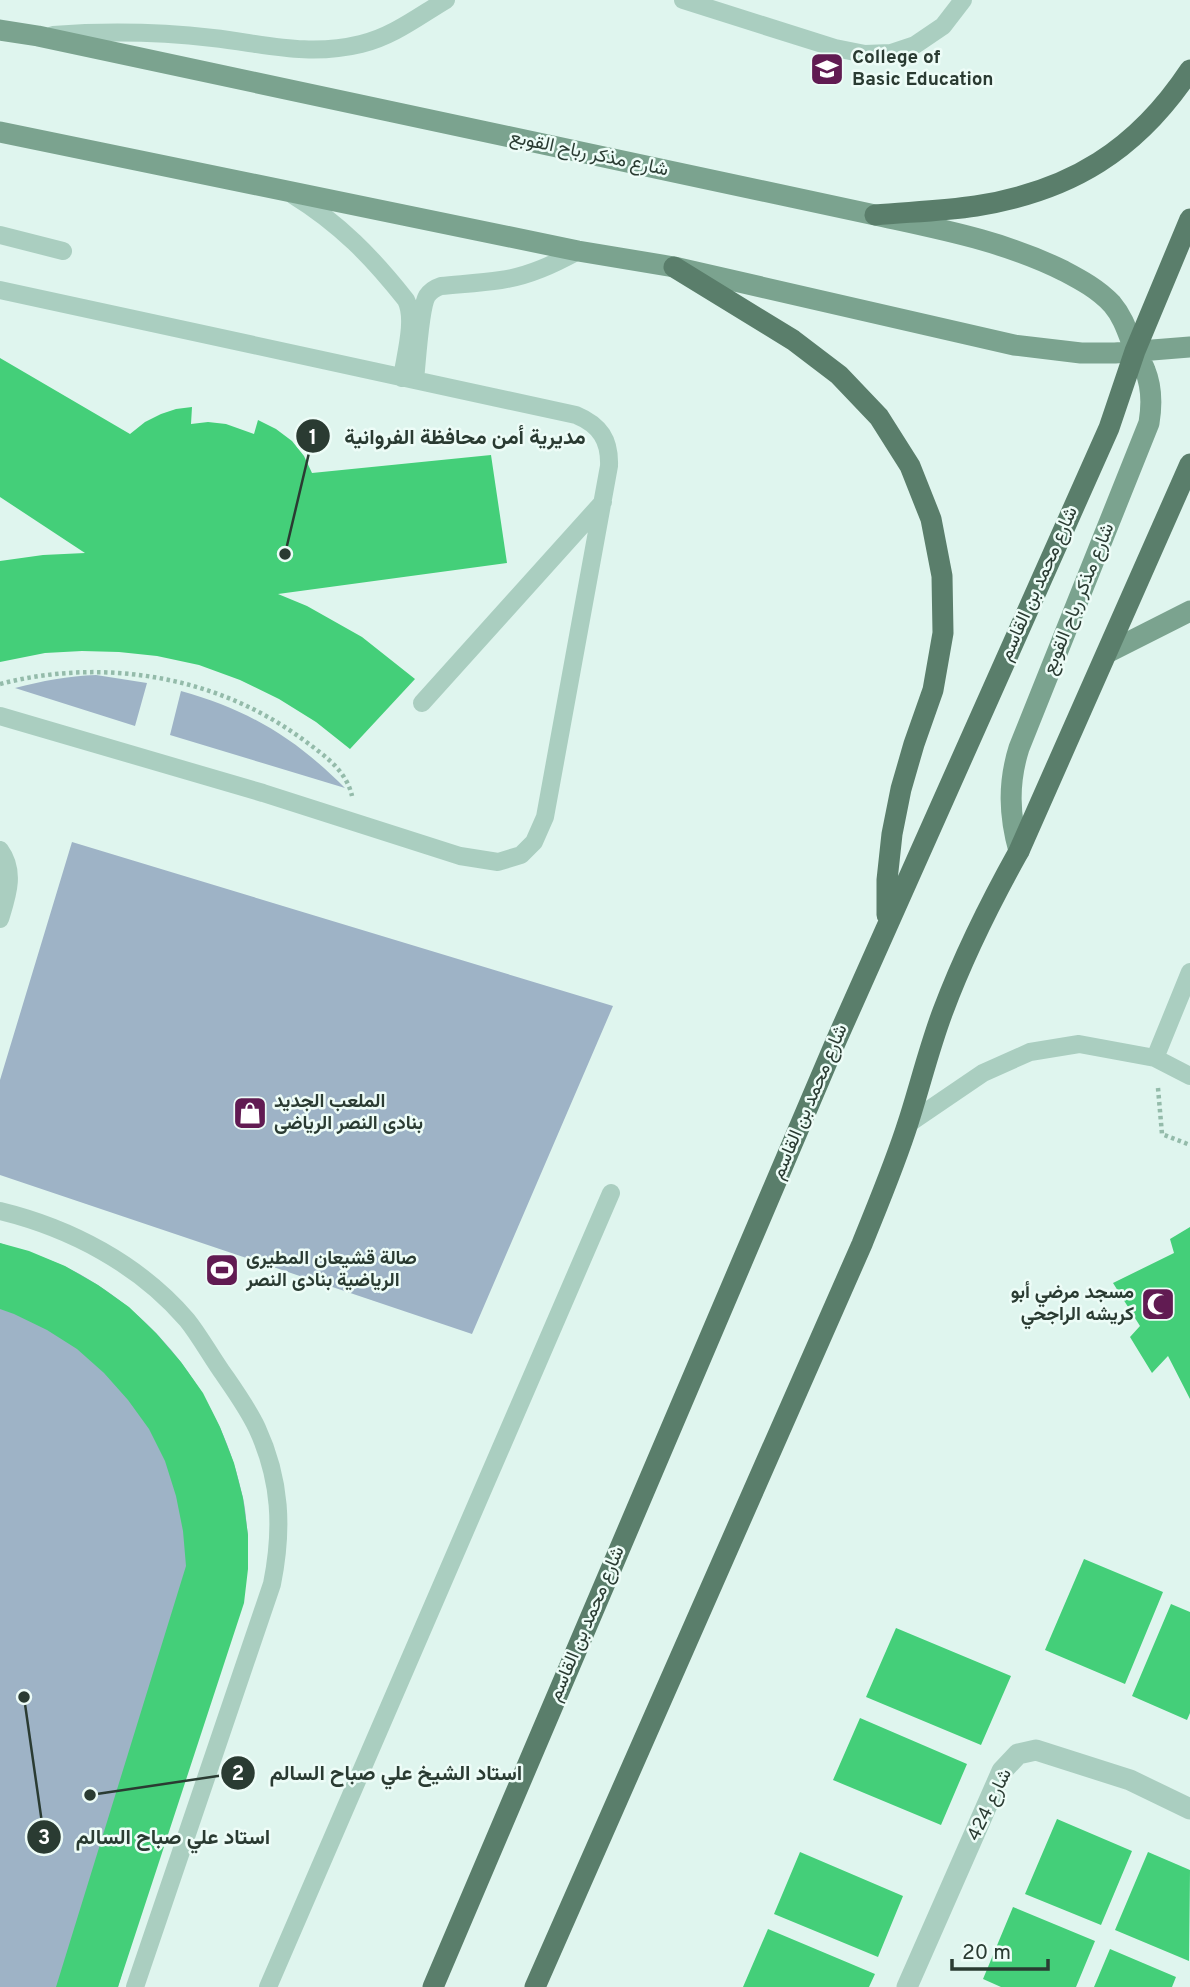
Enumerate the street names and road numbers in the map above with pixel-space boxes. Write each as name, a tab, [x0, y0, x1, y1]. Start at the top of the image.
street label: شارع مذكر رباح القوبع	[508, 125, 671, 183]
street label: شارع محمد بن القاسم	[994, 503, 1084, 665]
street label: شارع مذكر رباح القوبع	[1038, 520, 1120, 678]
street label: شارع محمد بن القاسم	[766, 1021, 854, 1183]
street label: شارع محمد بن القاسم	[543, 1543, 631, 1705]
street label: شارع 424	[962, 1765, 1018, 1845]

